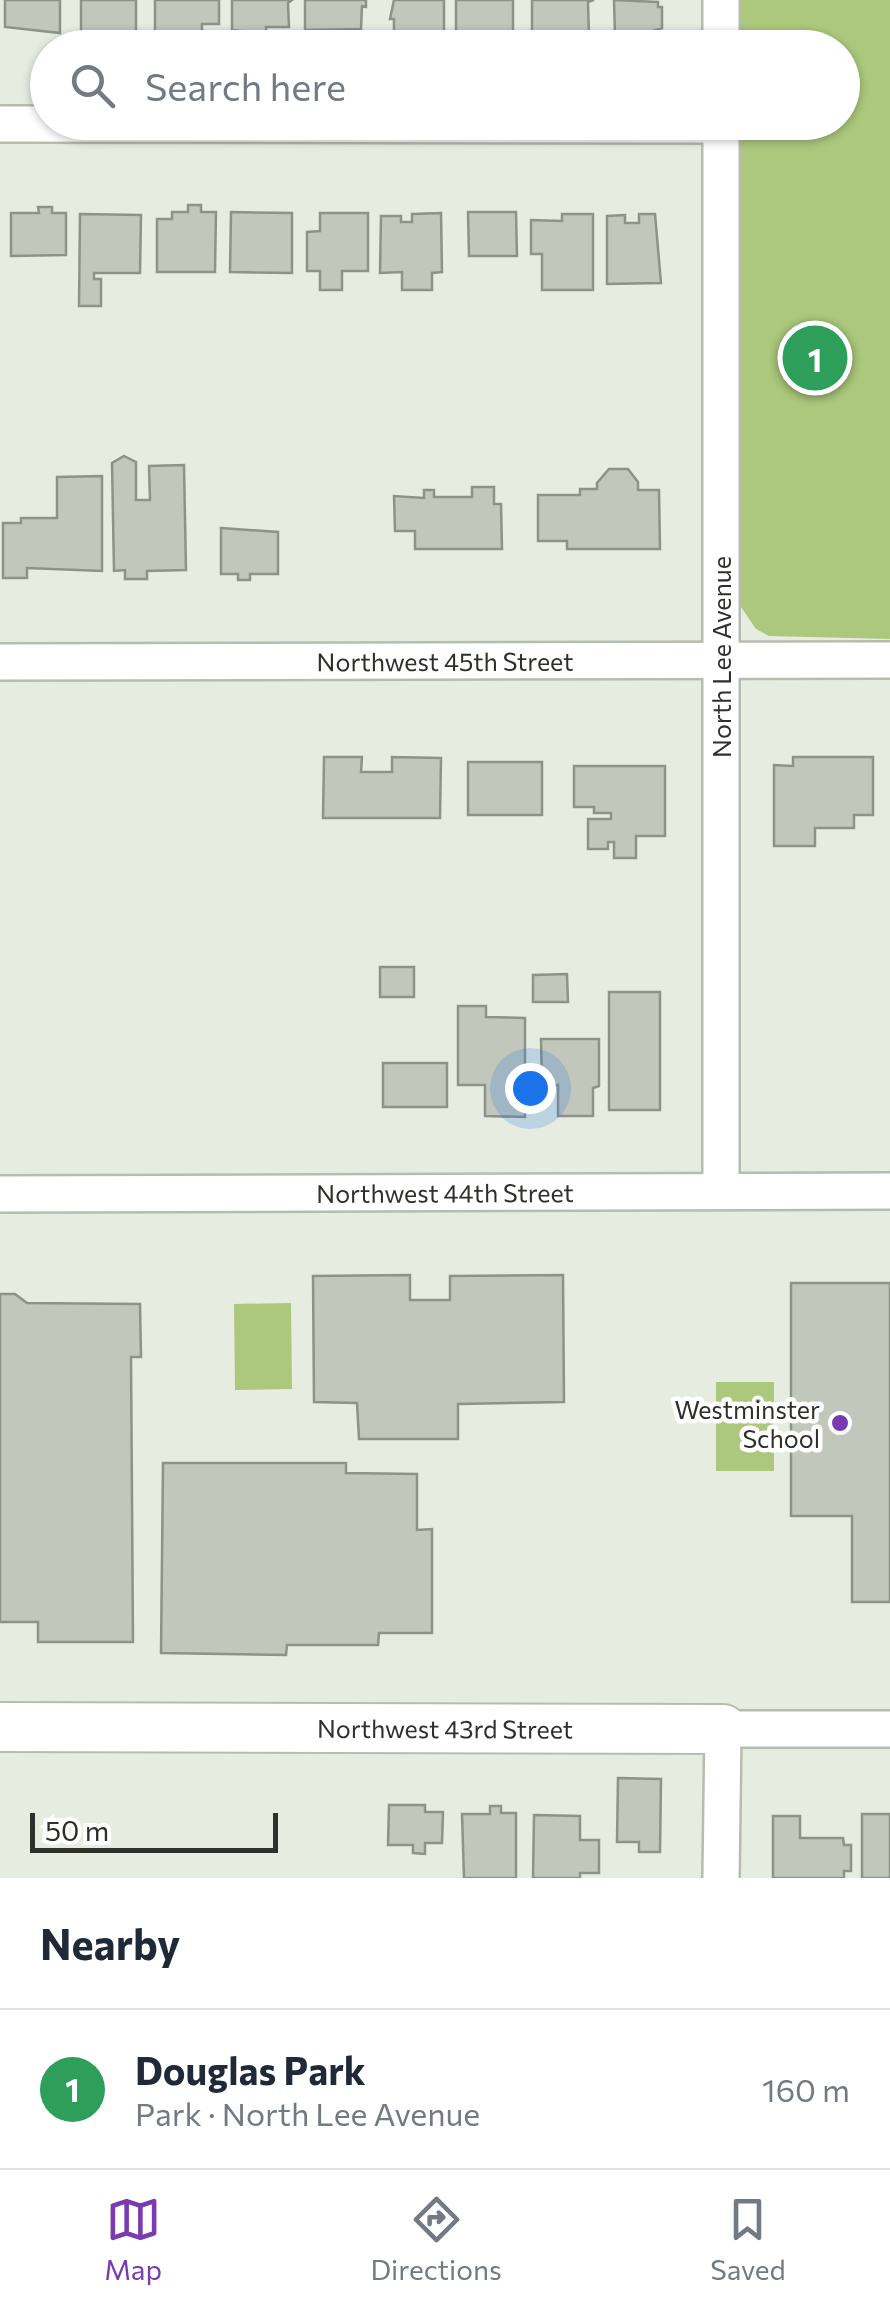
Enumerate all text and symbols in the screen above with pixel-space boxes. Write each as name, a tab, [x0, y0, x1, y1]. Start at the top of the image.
search box	[30, 30, 860, 140]
icon: search	[65, 58, 120, 113]
text: Search here	[145, 62, 346, 109]
pin: 1	[782, 320, 848, 396]
street label: North Lee Avenue	[706, 556, 736, 758]
street label: Northwest 45th Street	[317, 646, 573, 676]
your location	[505, 1063, 556, 1114]
street label: Northwest 44th Street	[316, 1177, 574, 1208]
place label: Westminster School	[674, 1394, 820, 1453]
marker: Westminster School	[829, 1412, 851, 1434]
street label: Northwest 43rd Street	[317, 1713, 573, 1744]
scale bar	[30, 1808, 278, 1852]
text: 50 m	[45, 1813, 109, 1847]
text: Nearby	[40, 1917, 180, 1969]
text: Douglas Park	[135, 2046, 366, 2093]
text: 1	[65, 2069, 80, 2109]
text: 160 m	[762, 2069, 850, 2109]
text: Park · North Lee Avenue	[135, 2093, 480, 2133]
tab: Map	[104, 2192, 162, 2286]
tab: Directions	[370, 2192, 502, 2286]
tab: Saved	[710, 2192, 786, 2286]

